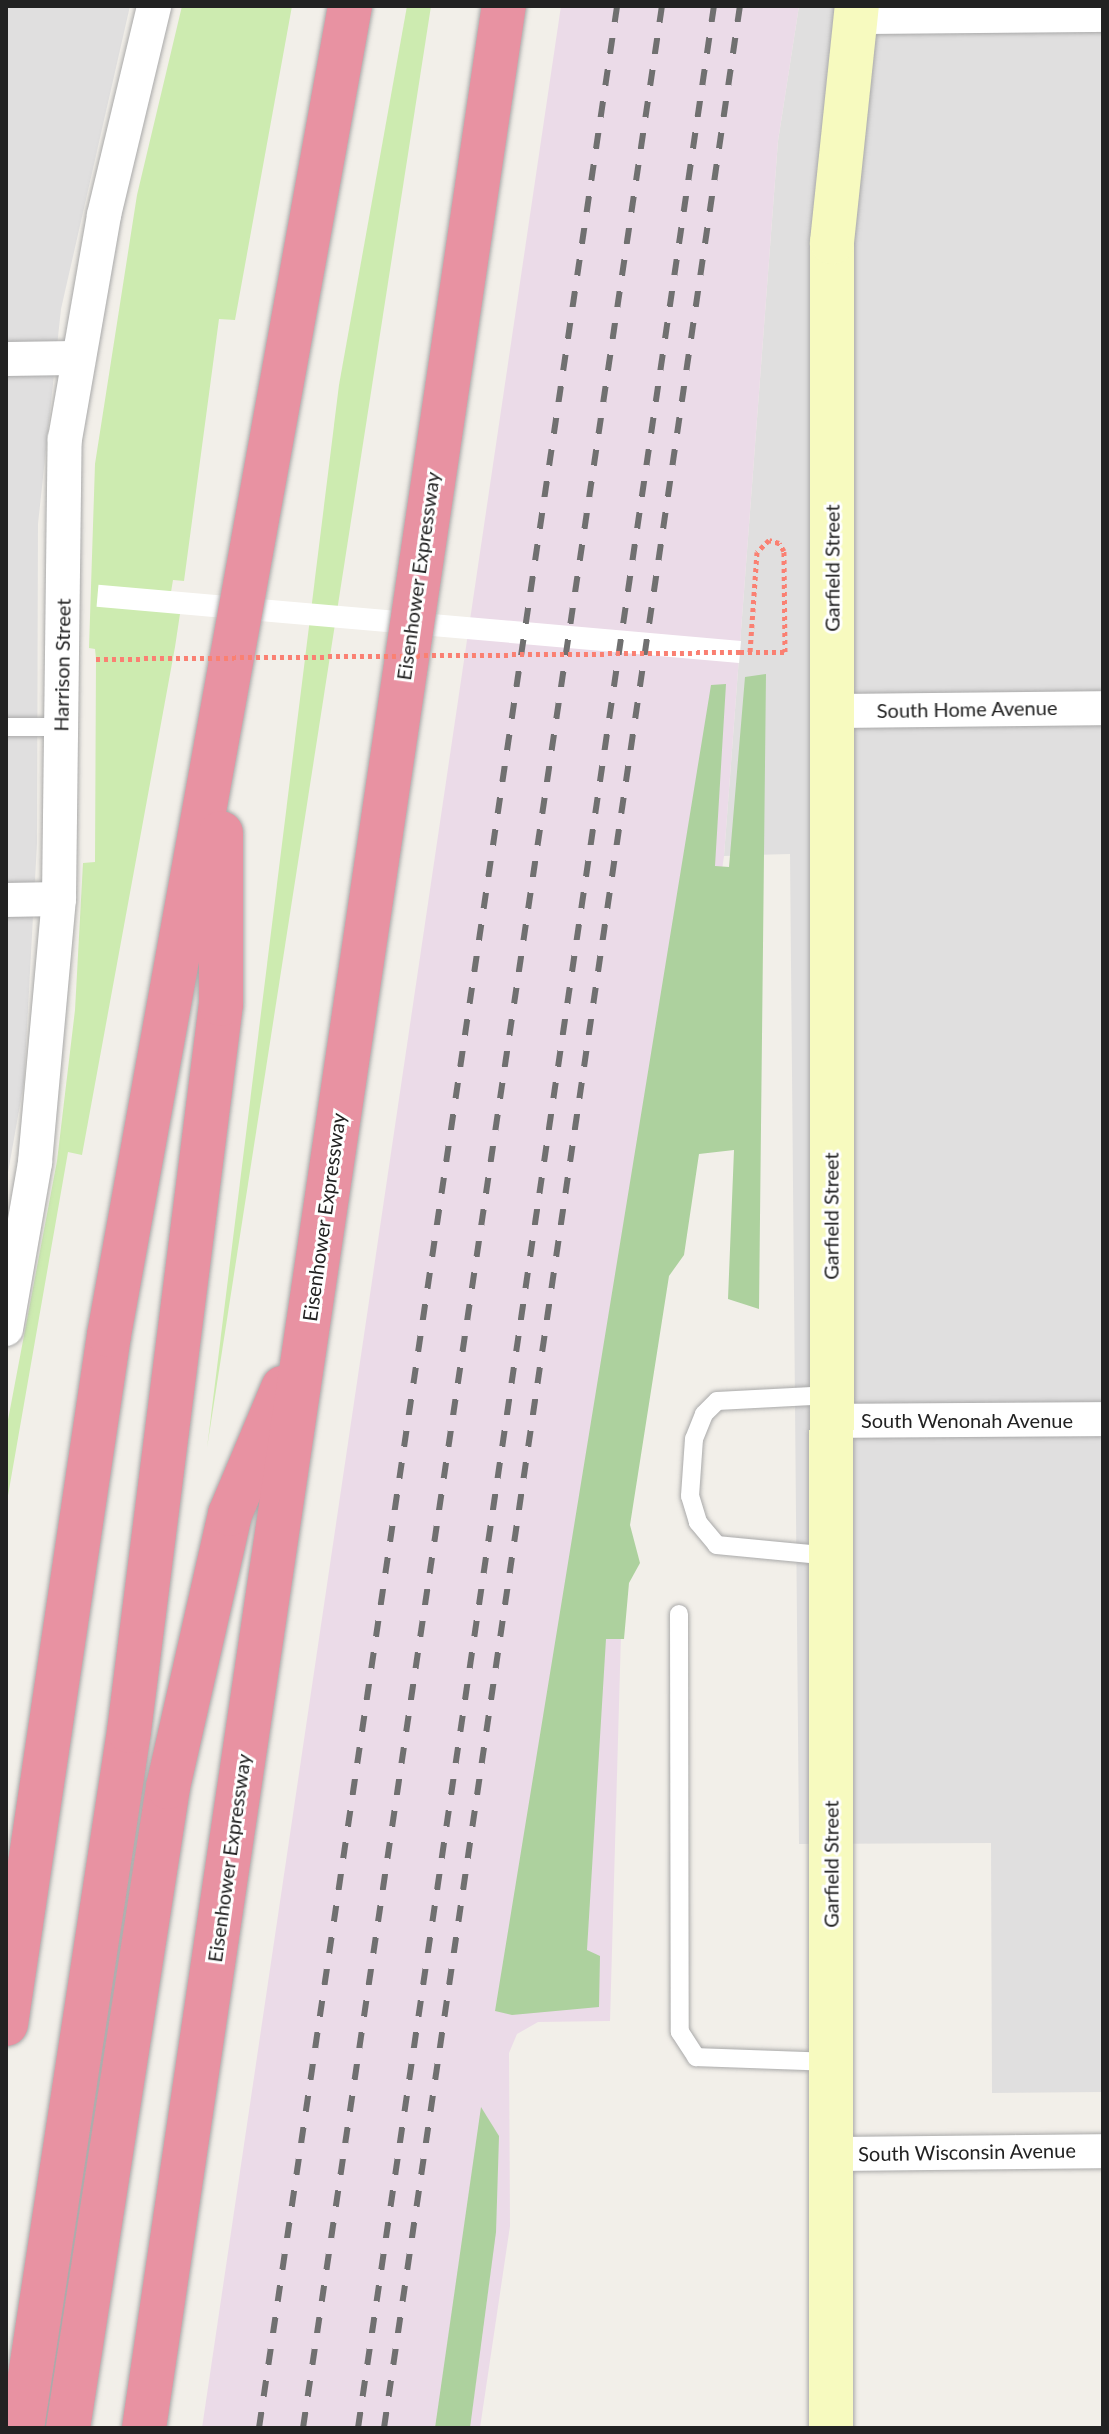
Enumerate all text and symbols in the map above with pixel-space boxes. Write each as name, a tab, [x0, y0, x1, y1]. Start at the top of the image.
street label: Eisenhower Expressway	[391, 470, 445, 682]
street label: Garfield Street	[820, 504, 844, 632]
street label: Harrison Street	[49, 598, 75, 732]
street label: South Home Avenue	[876, 695, 1058, 723]
street label: Eisenhower Expressway	[297, 1111, 351, 1323]
street label: Garfield Street	[819, 1152, 843, 1280]
street label: South Wenonah Avenue	[861, 1408, 1073, 1432]
street label: Eisenhower Expressway	[202, 1752, 256, 1964]
street label: Garfield Street	[819, 1800, 843, 1928]
street label: South Wisconsin Avenue	[857, 2138, 1077, 2166]

